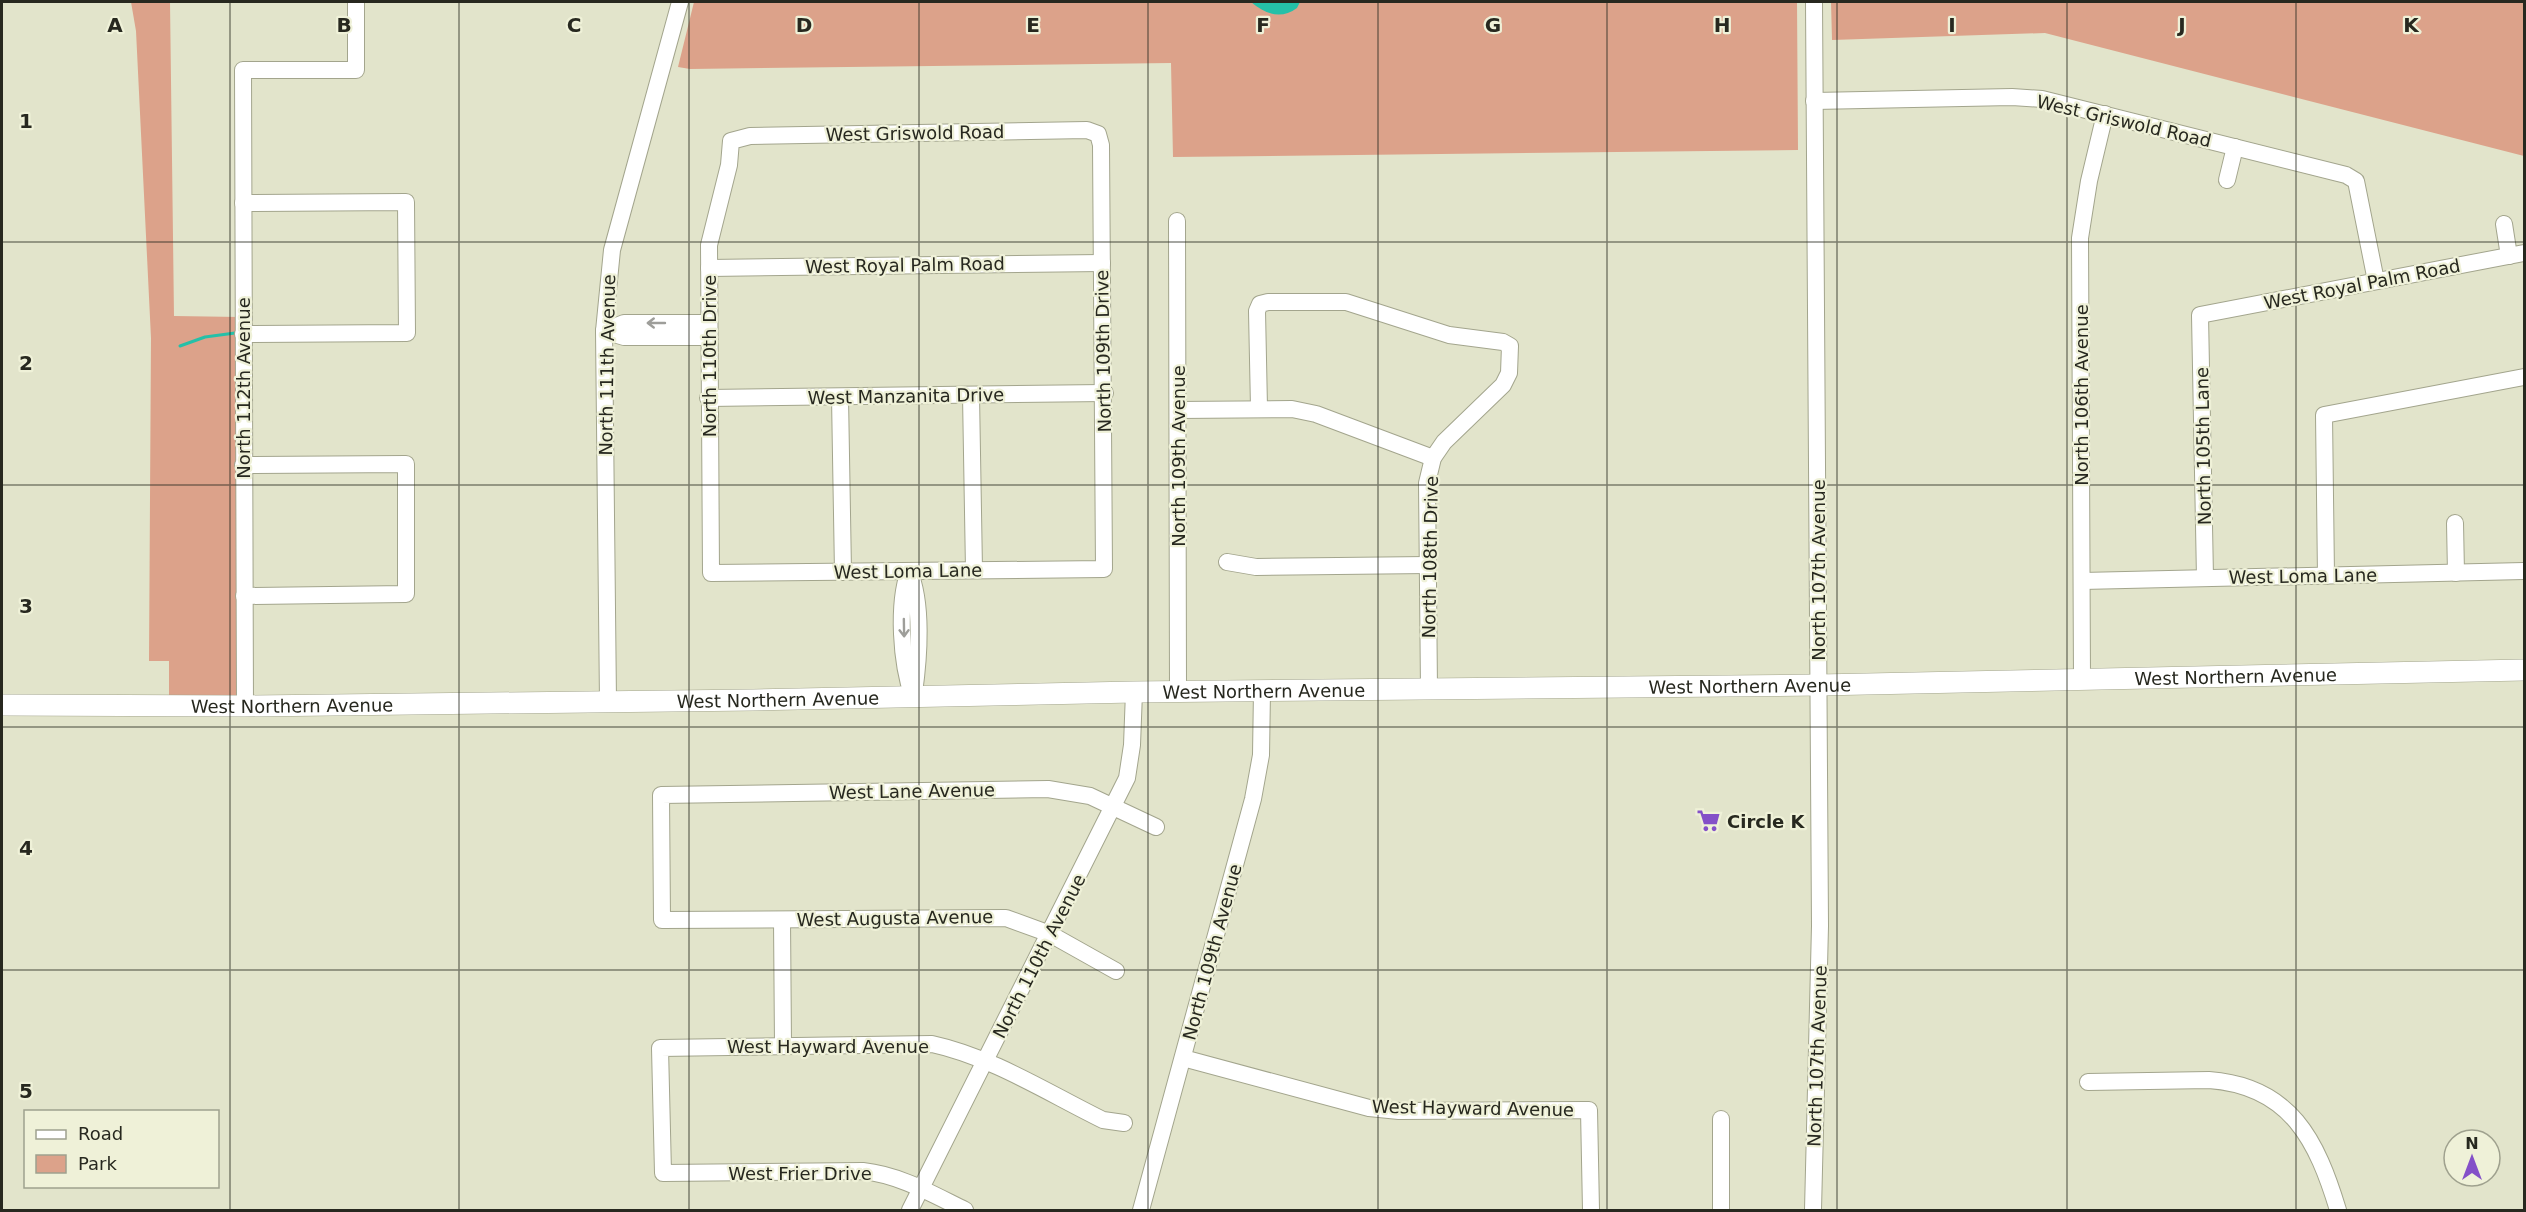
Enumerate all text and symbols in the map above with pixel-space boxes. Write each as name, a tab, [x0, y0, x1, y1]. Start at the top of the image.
text: A	[107, 13, 123, 37]
text: B	[336, 13, 352, 37]
text: C	[567, 13, 581, 37]
text: D	[796, 13, 812, 37]
text: E	[1026, 13, 1040, 37]
text: F	[1256, 13, 1270, 37]
text: G	[1485, 13, 1501, 37]
text: H	[1714, 13, 1730, 37]
text: I	[1948, 13, 1956, 37]
text: J	[2176, 13, 2186, 37]
text: K	[2403, 13, 2420, 37]
street label: West Griswold Road	[2035, 91, 2213, 151]
text: 1	[19, 109, 33, 133]
street label: West Griswold Road	[825, 121, 1005, 145]
street label: West Royal Palm Road	[805, 253, 1005, 277]
street label: West Royal Palm Road	[2262, 255, 2462, 313]
street label: North 109th Drive	[1091, 270, 1115, 432]
street label: North 111th Avenue	[595, 274, 619, 456]
street label: North 110th Drive	[699, 275, 720, 437]
street label: North 112th Avenue	[233, 297, 254, 479]
street label: North 106th Avenue	[2071, 304, 2092, 486]
one-way arrow	[646, 317, 666, 329]
text: 2	[19, 351, 33, 375]
street label: North 109th Avenue	[1168, 365, 1189, 547]
street label: North 105th Lane	[2191, 367, 2215, 525]
street label: West Manzanita Drive	[808, 384, 1004, 408]
street label: North 108th Drive	[1418, 476, 1442, 638]
street label: North 107th Avenue	[1808, 479, 1829, 661]
street label: West Loma Lane	[834, 559, 982, 583]
street label: West Loma Lane	[2229, 564, 2377, 588]
text: 3	[19, 594, 33, 618]
one-way arrow	[898, 618, 909, 638]
street label: West Northern Avenue	[2134, 663, 2337, 689]
street label: West Northern Avenue	[1648, 674, 1851, 697]
street label: West Northern Avenue	[1162, 679, 1365, 702]
street label: West Northern Avenue	[677, 687, 879, 711]
street label: West Northern Avenue	[191, 694, 393, 717]
street label: West Lane Avenue	[829, 779, 995, 803]
supermarket icon: Circle K	[1696, 808, 1722, 834]
place label: Circle K	[1727, 811, 1806, 832]
text: 4	[19, 836, 33, 860]
street label: North 109th Avenue	[1178, 862, 1246, 1042]
street label: North 110th Avenue	[988, 870, 1090, 1042]
street label: West Augusta Avenue	[797, 906, 993, 930]
street label: North 107th Avenue	[1803, 965, 1831, 1147]
street label: West Hayward Avenue	[727, 1036, 929, 1057]
text: 5	[19, 1079, 33, 1103]
street label: West Hayward Avenue	[1372, 1096, 1574, 1120]
legend	[24, 1110, 219, 1188]
text: Road	[78, 1123, 123, 1144]
north arrow	[2442, 1128, 2502, 1188]
text: N	[2465, 1134, 2479, 1153]
text: Park	[78, 1153, 117, 1174]
street label: West Frier Drive	[728, 1163, 872, 1184]

